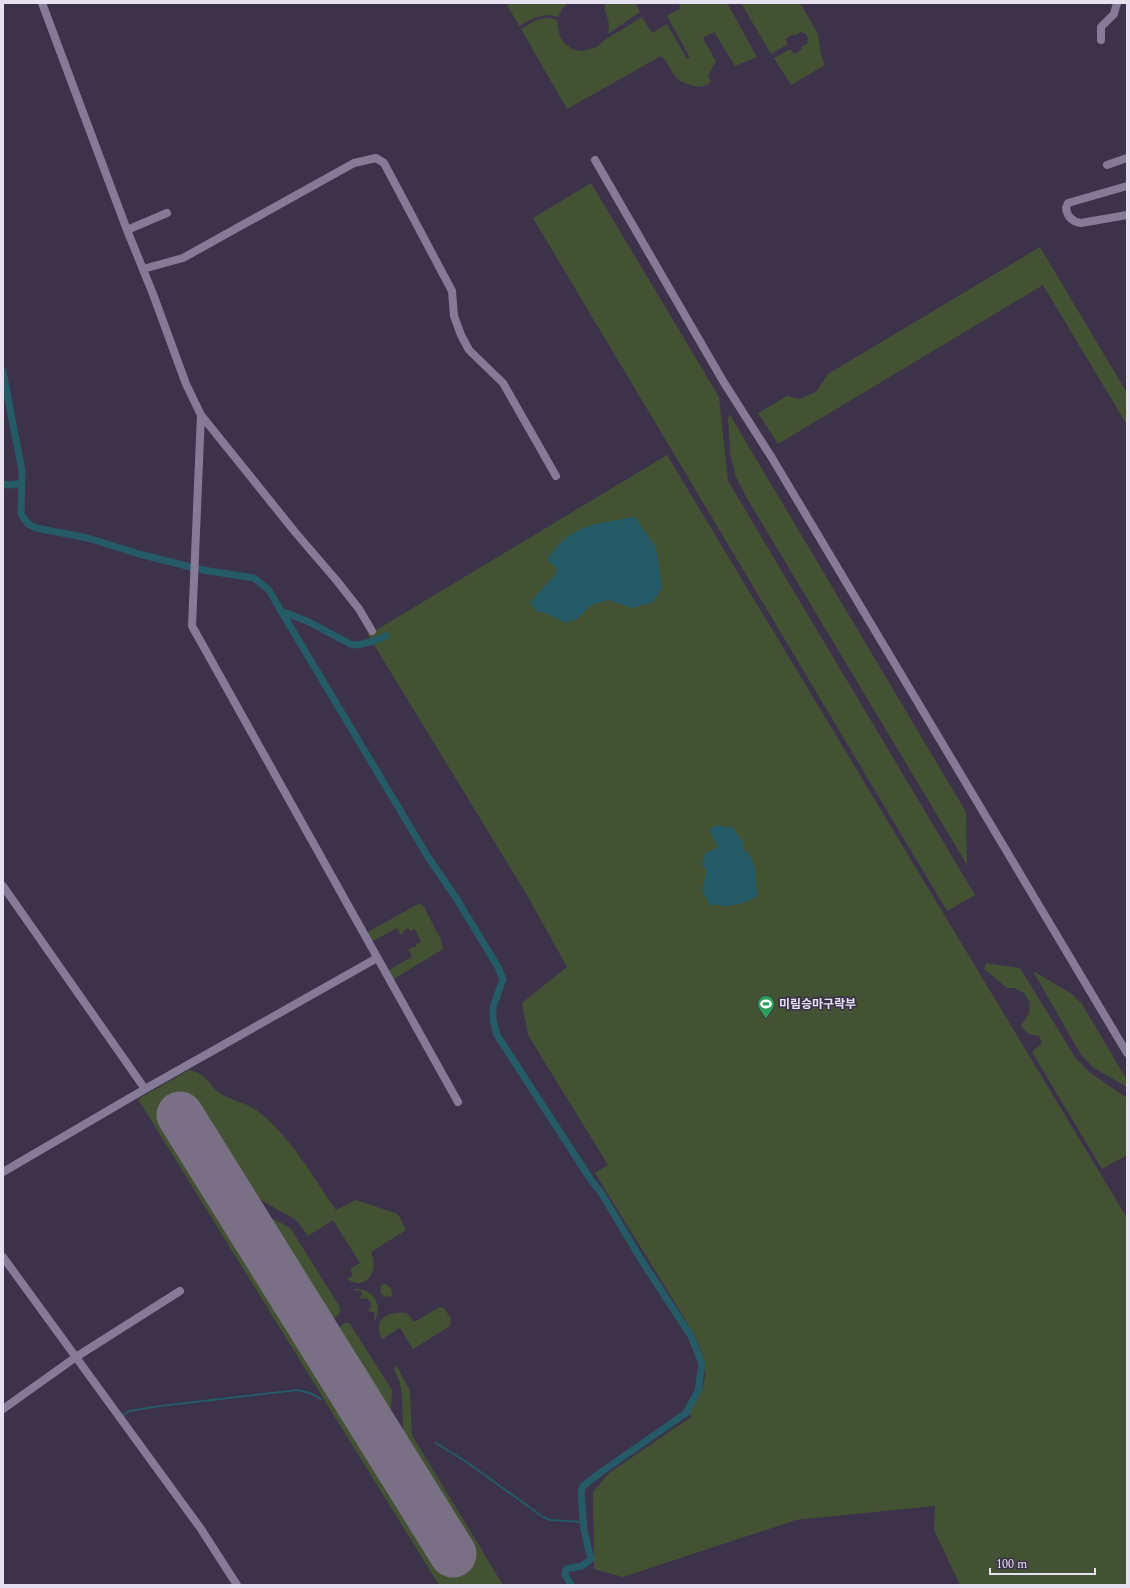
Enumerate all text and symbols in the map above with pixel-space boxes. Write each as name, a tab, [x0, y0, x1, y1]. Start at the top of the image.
sports icon: 미림승마구락부	[756, 994, 776, 1019]
place label: 미림승마구락부	[779, 995, 856, 1014]
scale bar	[990, 1550, 1095, 1576]
text: 100 m	[996, 1555, 1027, 1574]

